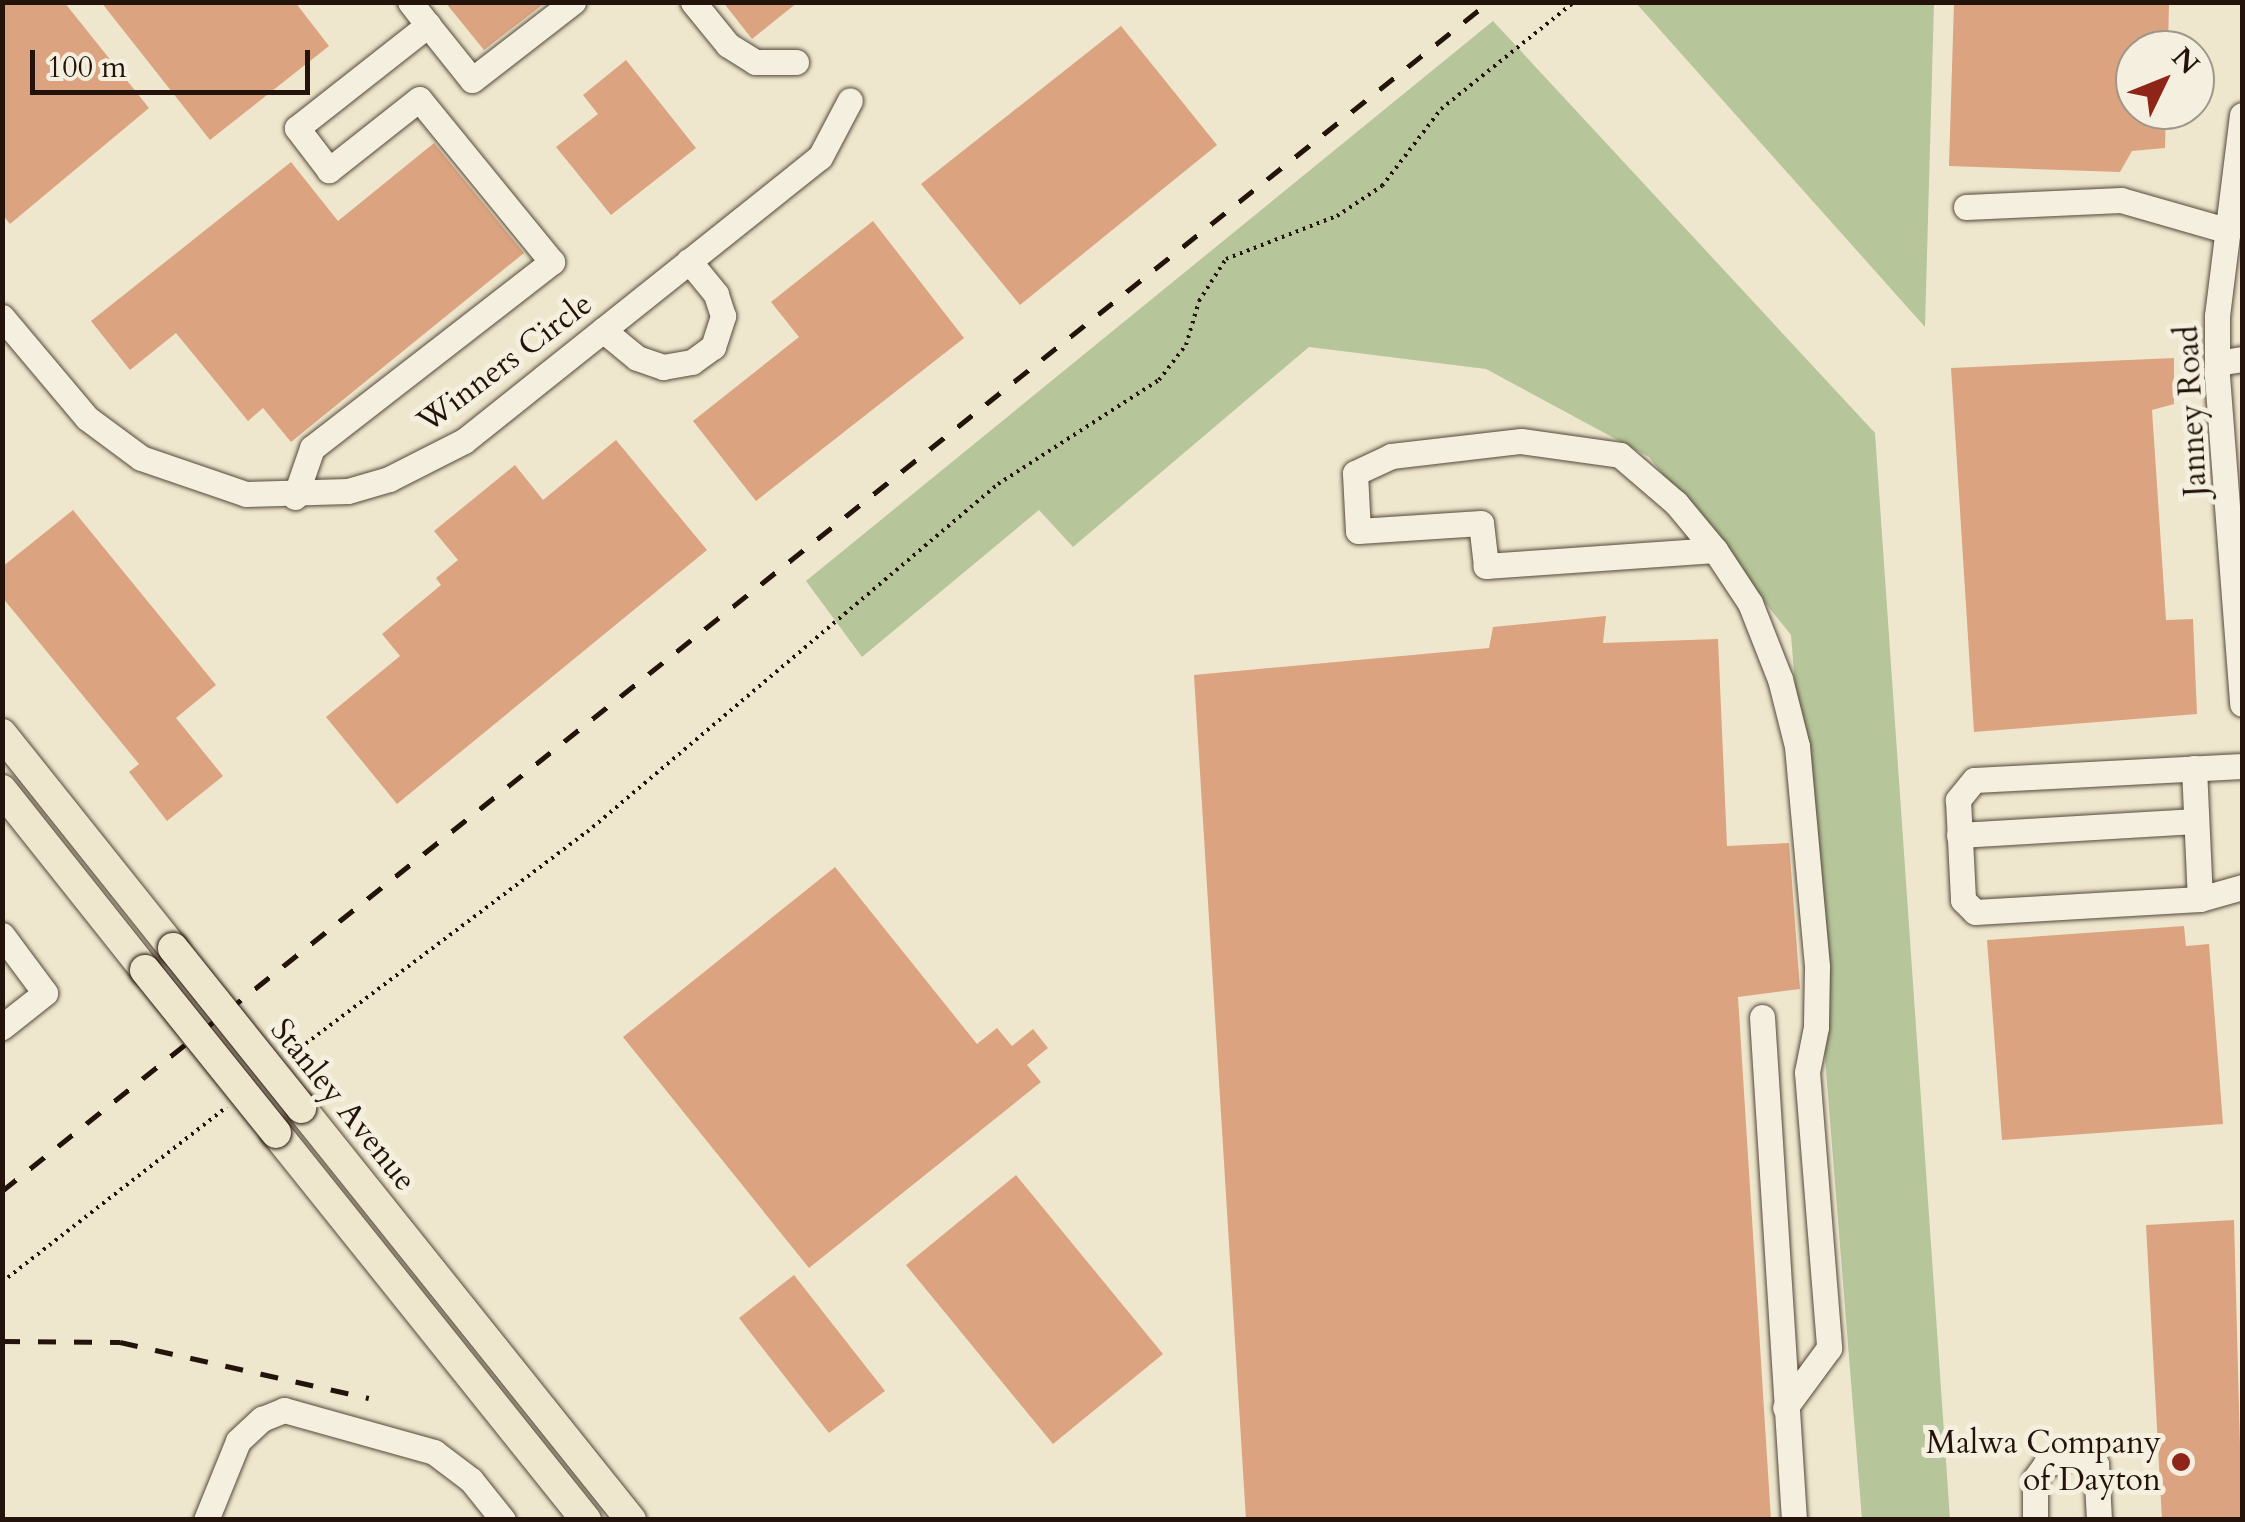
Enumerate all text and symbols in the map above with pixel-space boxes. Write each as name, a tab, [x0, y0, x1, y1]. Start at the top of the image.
scale bar	[35, 30, 315, 92]
north arrow	[2115, 30, 2215, 130]
text: N	[2163, 39, 2208, 83]
text: 100 m	[47, 47, 127, 88]
street label: Winners Circle	[410, 285, 600, 441]
street label: Janney Road	[2168, 324, 2216, 498]
street label: Stanley Avenue	[262, 1011, 424, 1199]
place label: Malwa Company of Dayton	[1926, 1425, 2161, 1500]
marker: Malwa Company of Dayton	[2170, 1451, 2192, 1473]

